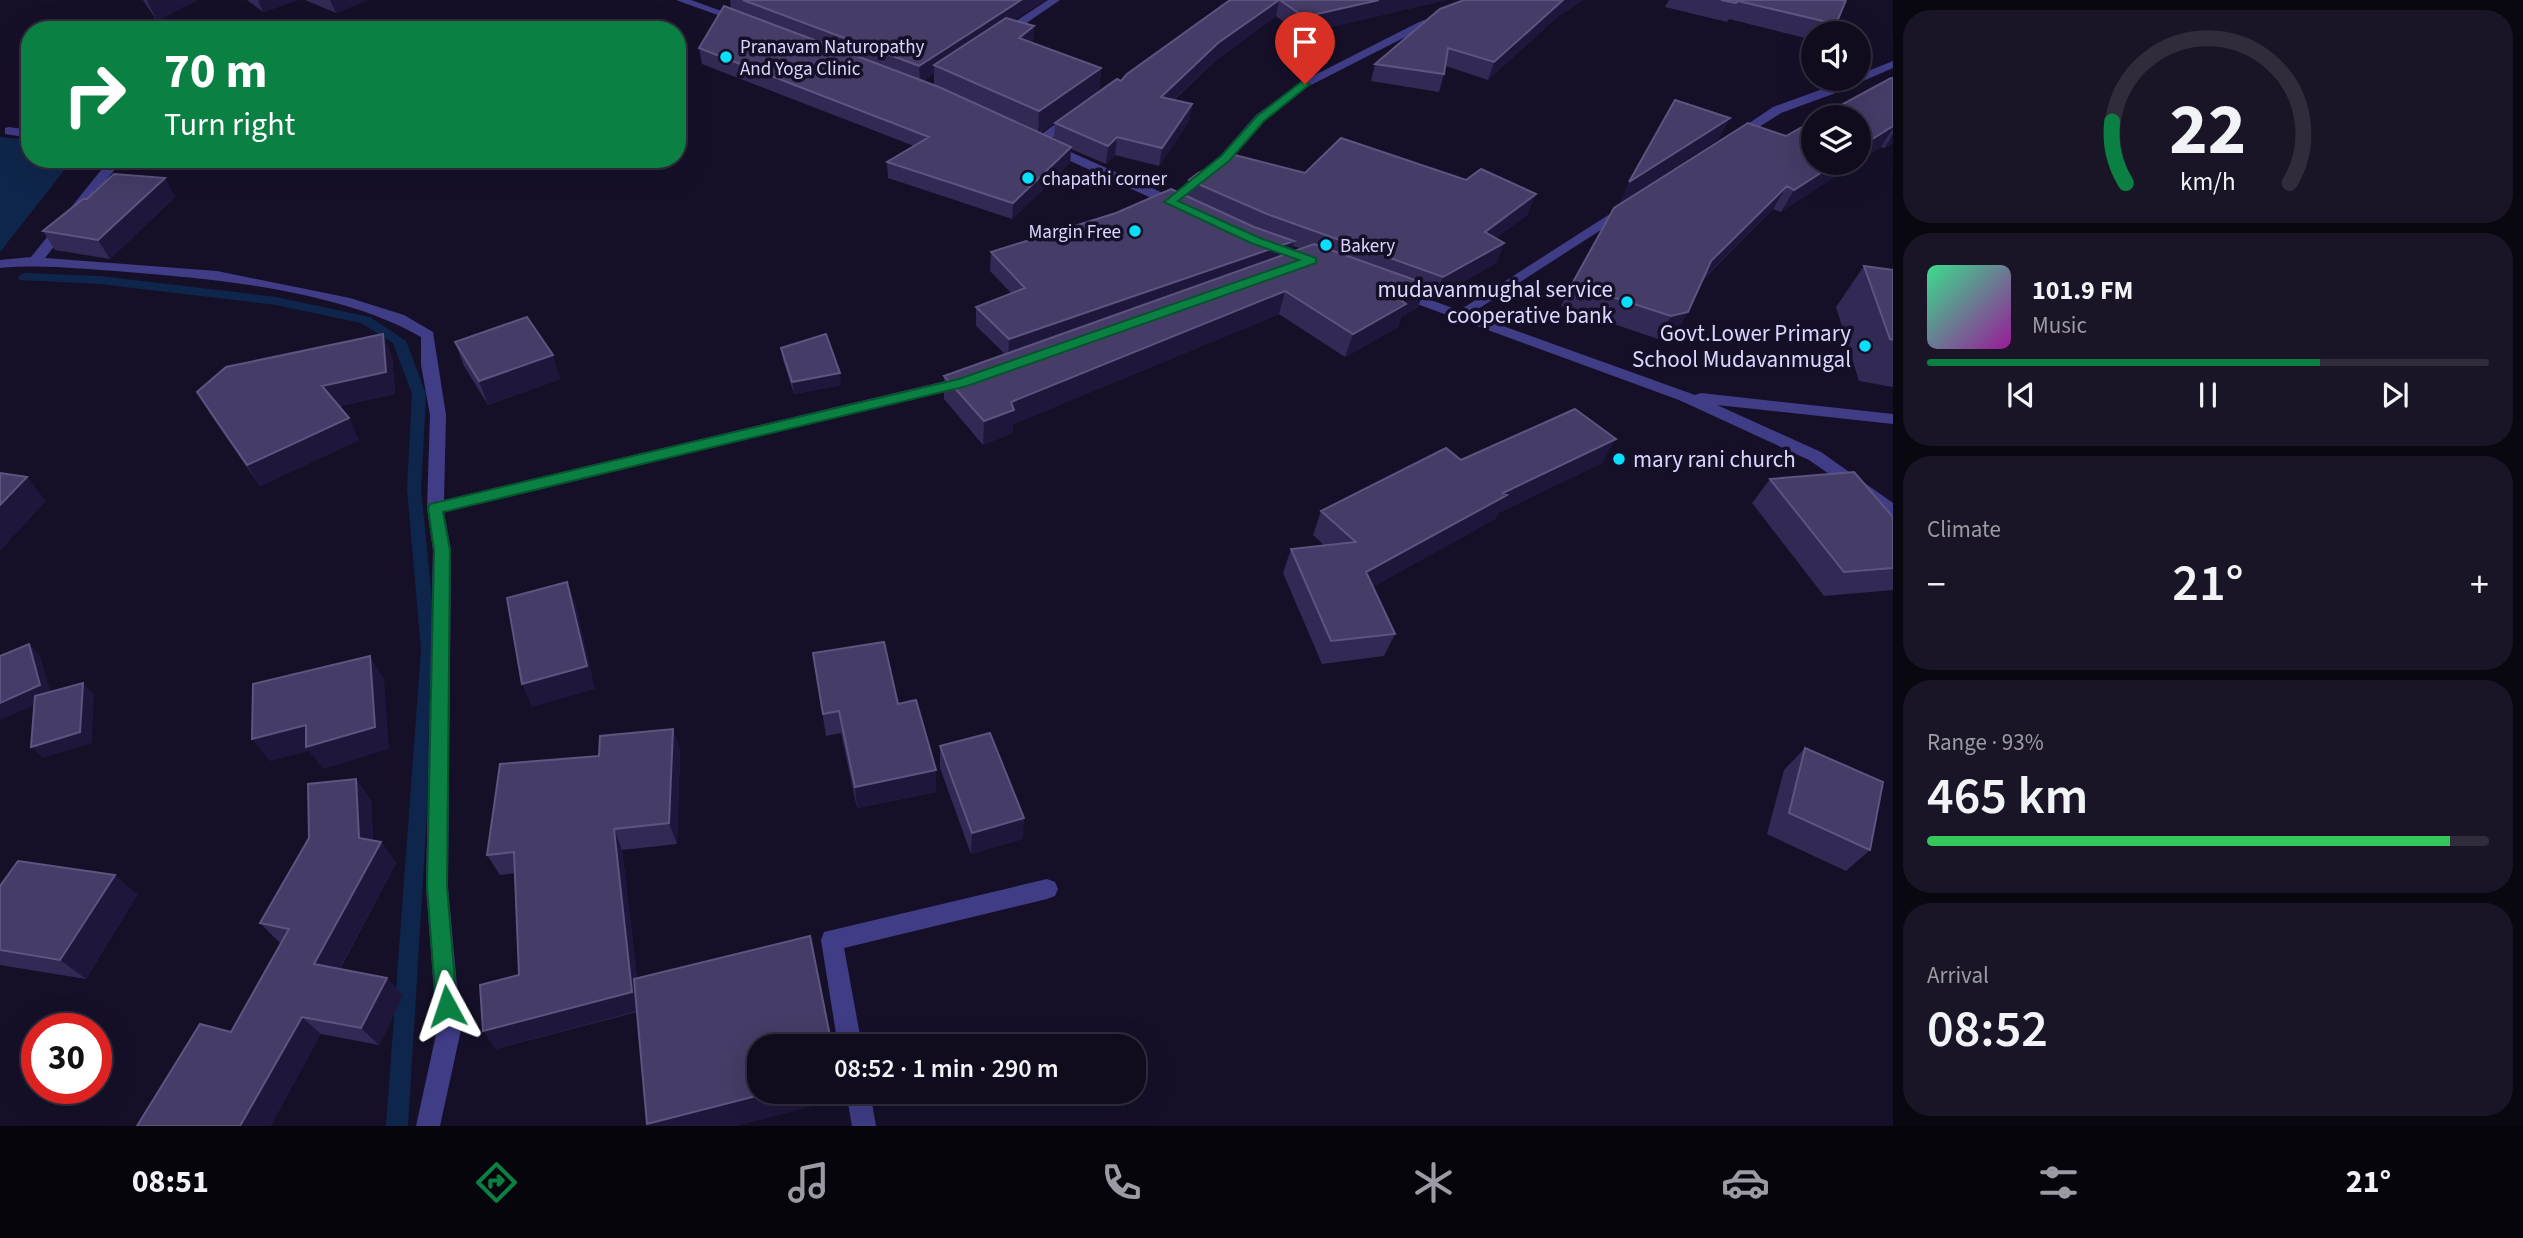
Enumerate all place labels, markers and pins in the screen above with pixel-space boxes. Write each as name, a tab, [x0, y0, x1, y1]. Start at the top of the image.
pin	[1275, 12.0, 1335, 84]
place label: Pranavam Naturopathy And Yoga Clinic	[740, 34, 924, 83]
marker: Pranavam Naturopathy And Yoga Clinic	[718, 49, 734, 65]
place label: chapathi corner	[1042, 166, 1167, 193]
marker: chapathi corner	[1020, 170, 1036, 186]
place label: Margin Free	[1029, 219, 1121, 246]
marker: Margin Free	[1127, 223, 1143, 239]
place label: Bakery	[1340, 233, 1395, 260]
marker: Bakery	[1318, 237, 1334, 253]
place label: mudavanmughal service cooperative bank	[1377, 273, 1614, 332]
marker: mudavanmughal service cooperative bank	[1619, 294, 1635, 310]
place label: Govt.Lower Primary School Mudavanmugal	[1632, 317, 1851, 376]
marker: Govt.Lower Primary School Mudavanmugal	[1857, 338, 1873, 354]
place label: mary rani church	[1633, 443, 1796, 476]
marker: mary rani church	[1611, 451, 1627, 467]

